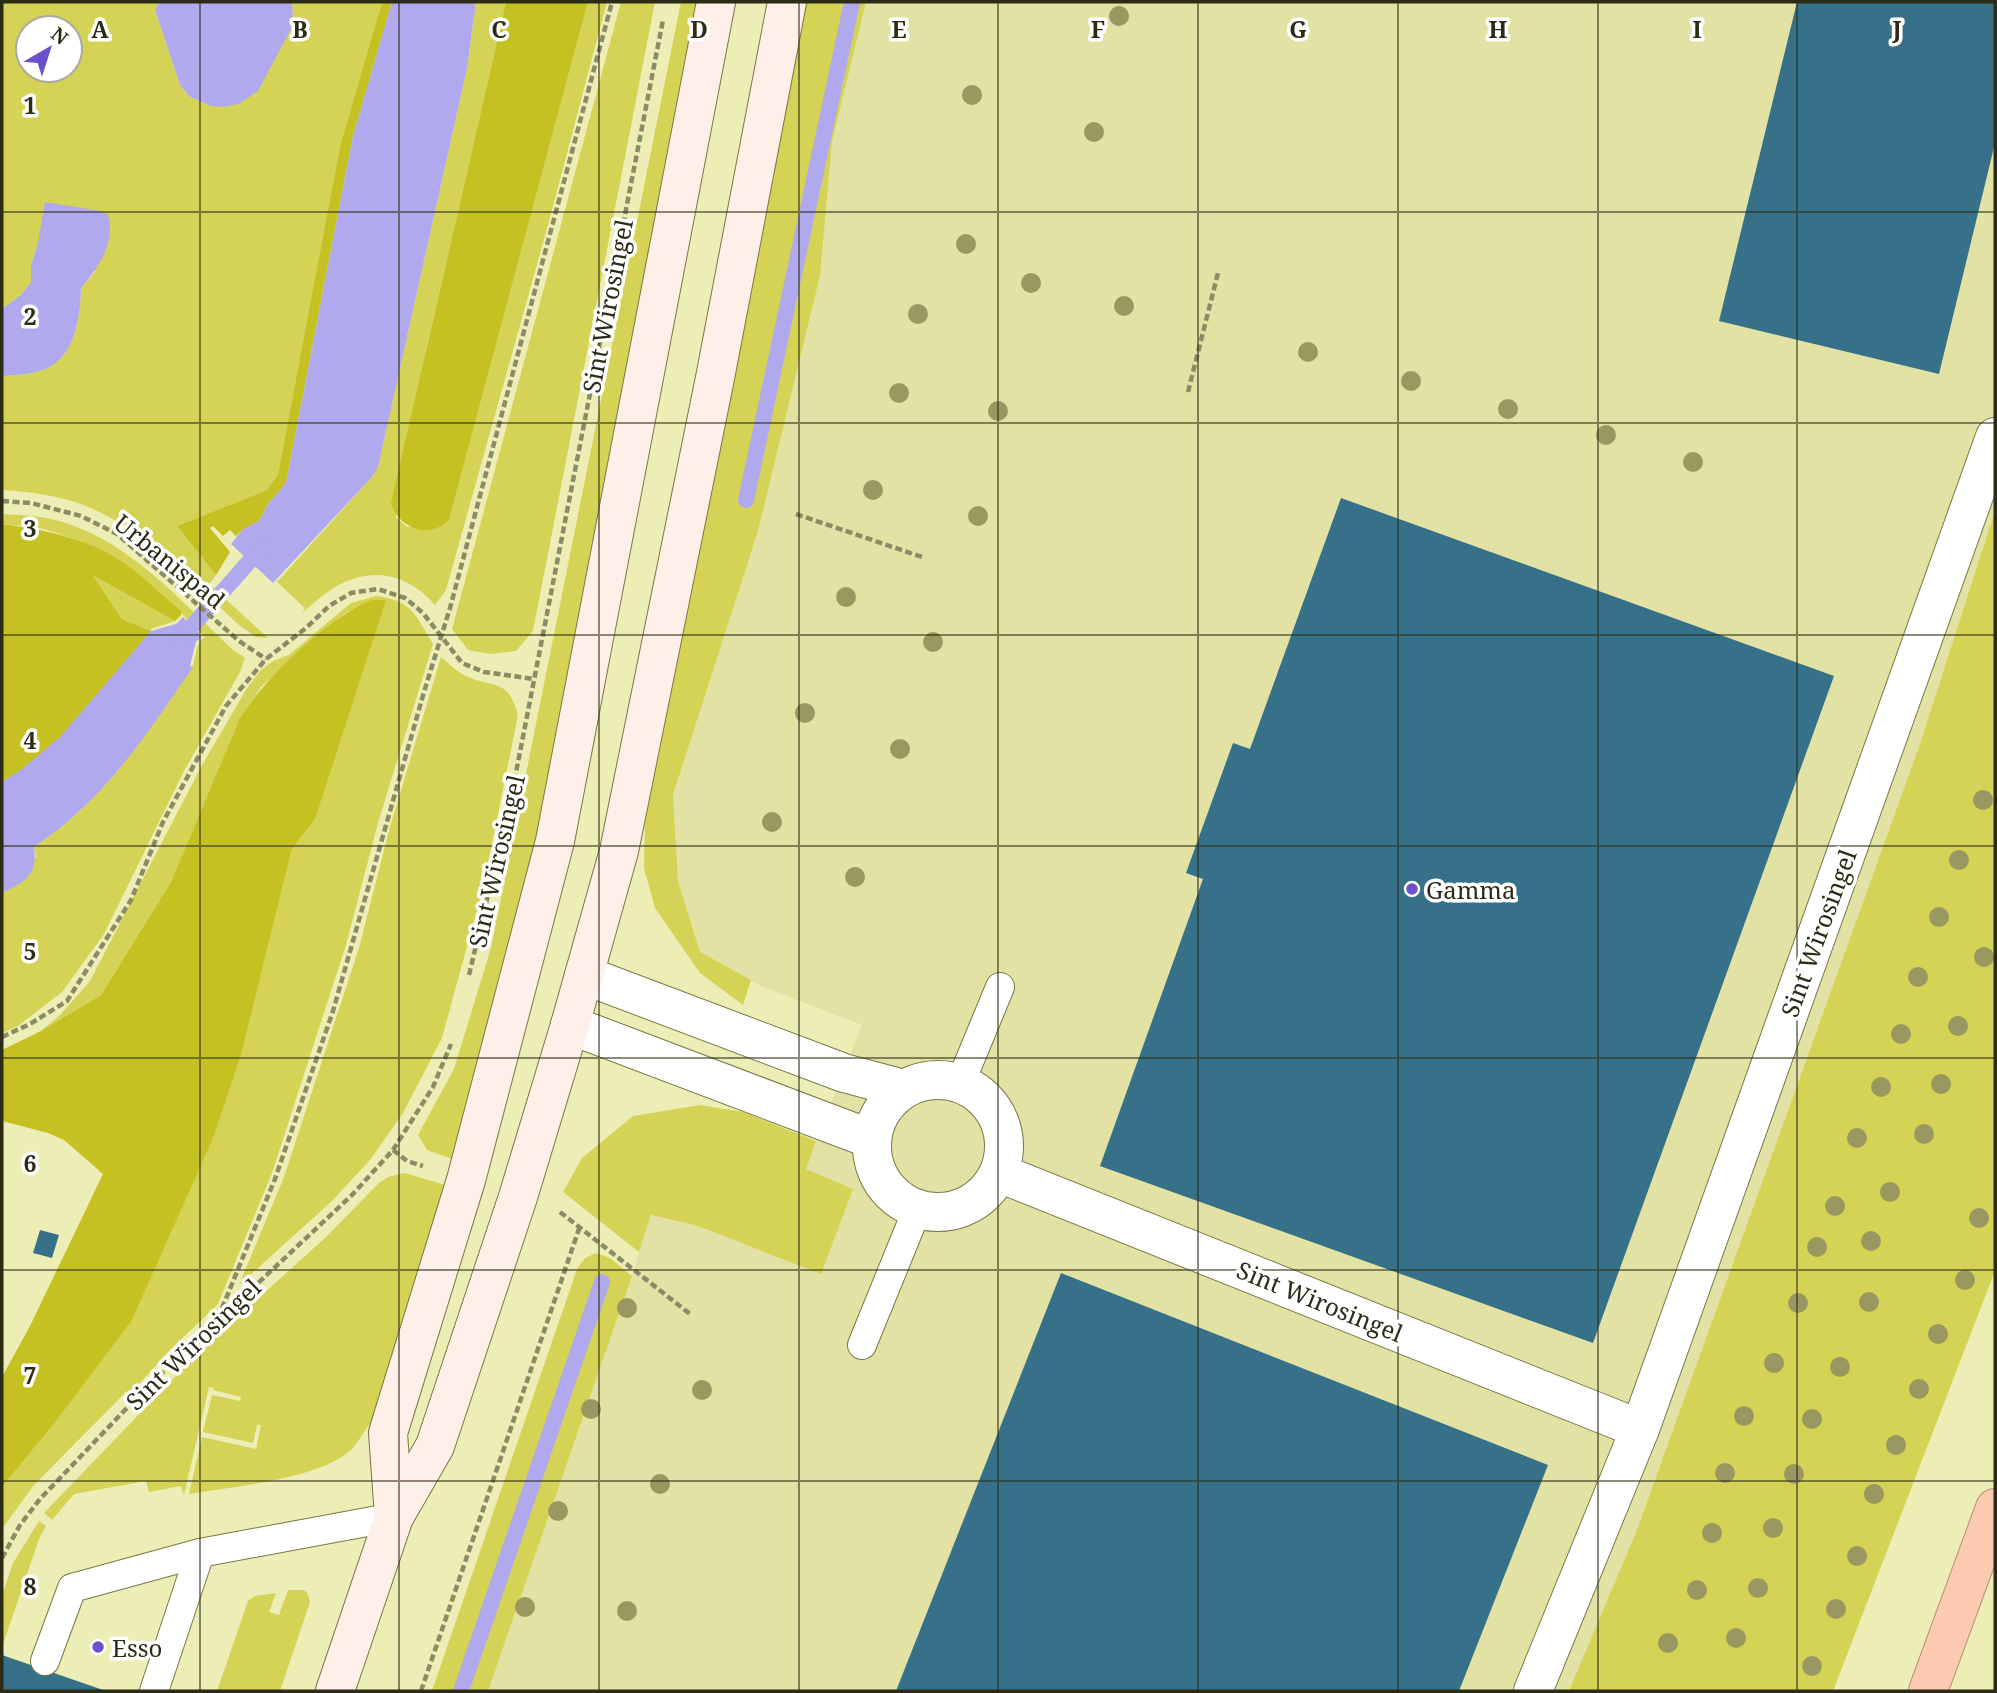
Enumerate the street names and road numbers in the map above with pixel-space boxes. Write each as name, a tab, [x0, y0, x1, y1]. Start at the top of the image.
street label: Sint Wirosingel	[574, 216, 640, 396]
street label: Urbanispad	[108, 506, 233, 616]
street label: Sint Wirosingel	[460, 771, 532, 950]
street label: Sint Wirosingel	[1772, 844, 1864, 1021]
street label: Sint Wirosingel	[1232, 1253, 1408, 1349]
street label: Sint Wirosingel	[118, 1271, 268, 1417]

